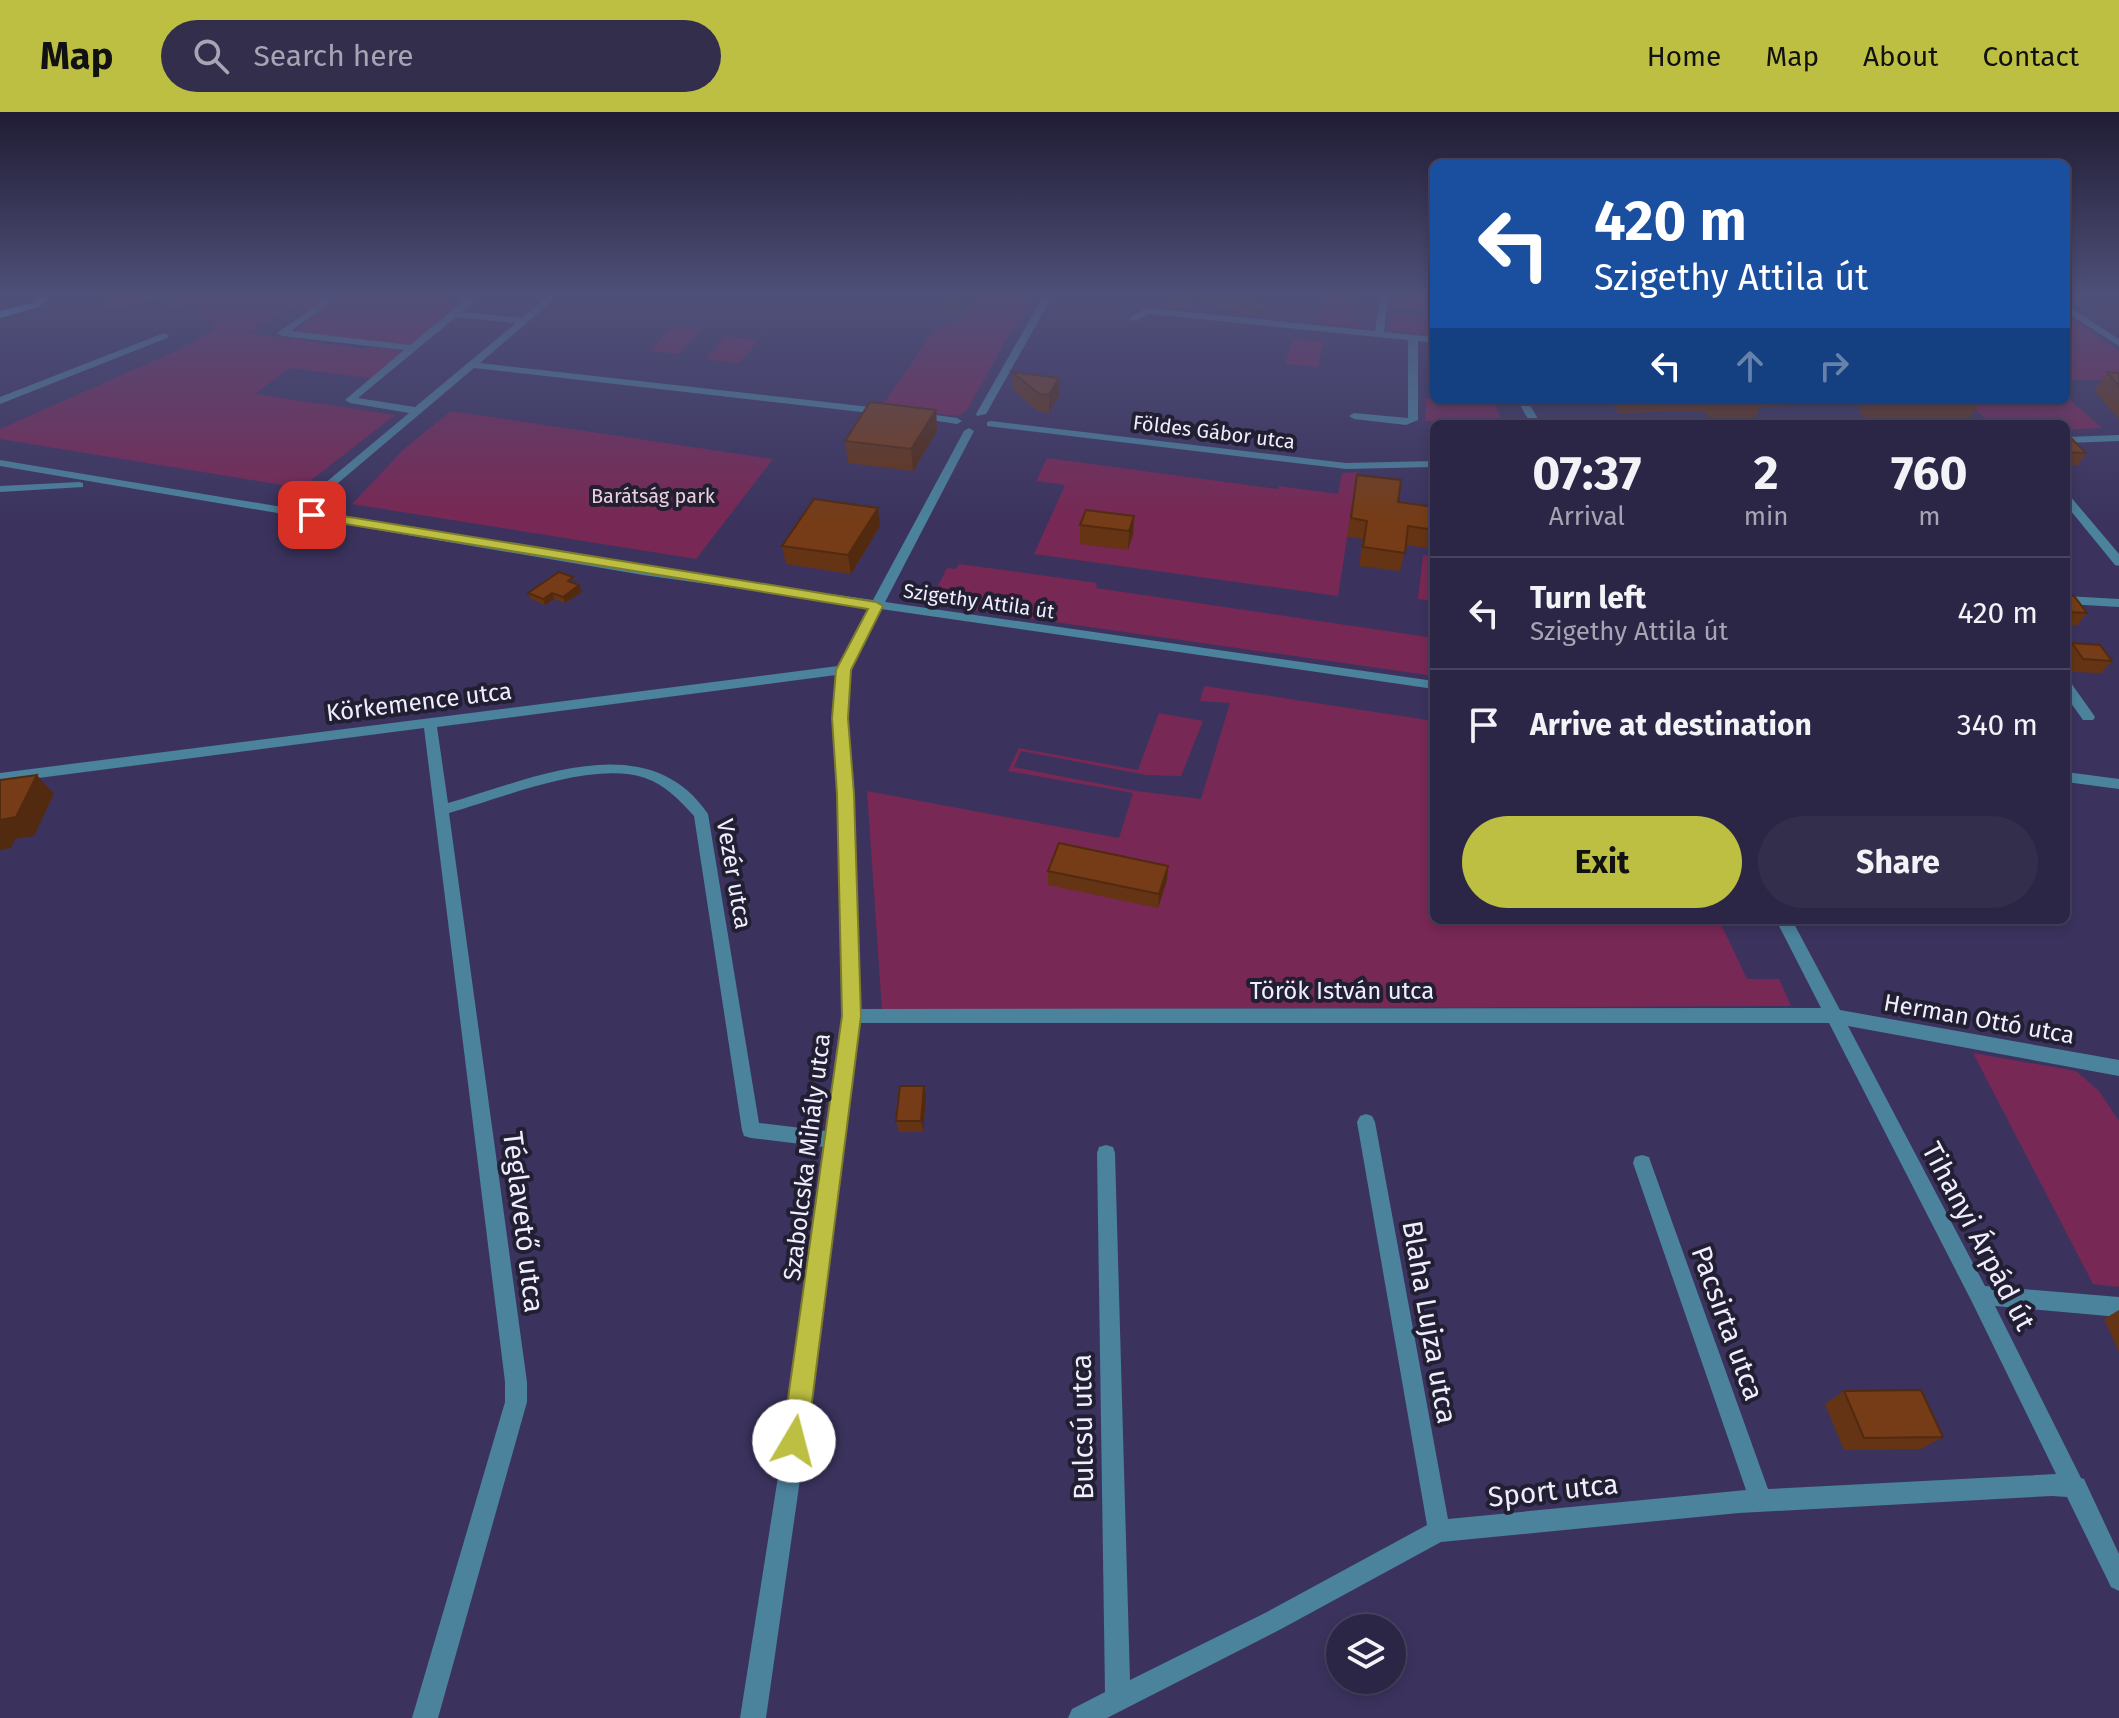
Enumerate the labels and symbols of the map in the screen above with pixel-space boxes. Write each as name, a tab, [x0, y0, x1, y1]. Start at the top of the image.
street label: Földes Gábor utca	[1132, 410, 1296, 454]
pin	[278, 481, 346, 549]
park label: Barátság park	[591, 484, 716, 508]
street label: Szigethy Attila út	[902, 579, 1057, 624]
street label: Körkemence utca	[325, 677, 513, 727]
street label: Vezér utca	[711, 817, 757, 931]
street label: Török István utca	[1250, 977, 1434, 1005]
street label: Herman Ottó utca	[1881, 988, 2077, 1050]
street label: Szabolcska Mihály utca	[778, 1032, 836, 1282]
street label: Téglavető utca	[496, 1130, 551, 1315]
street label: Tihanyi Árpád út	[1915, 1137, 2042, 1337]
street label: Blaha Lujza utca	[1395, 1218, 1464, 1426]
street label: Pacsirta utca	[1684, 1241, 1771, 1405]
street label: Bulcsú utca	[1065, 1354, 1100, 1500]
position arrow	[752, 1399, 836, 1483]
street label: Sport utca	[1486, 1467, 1620, 1514]

